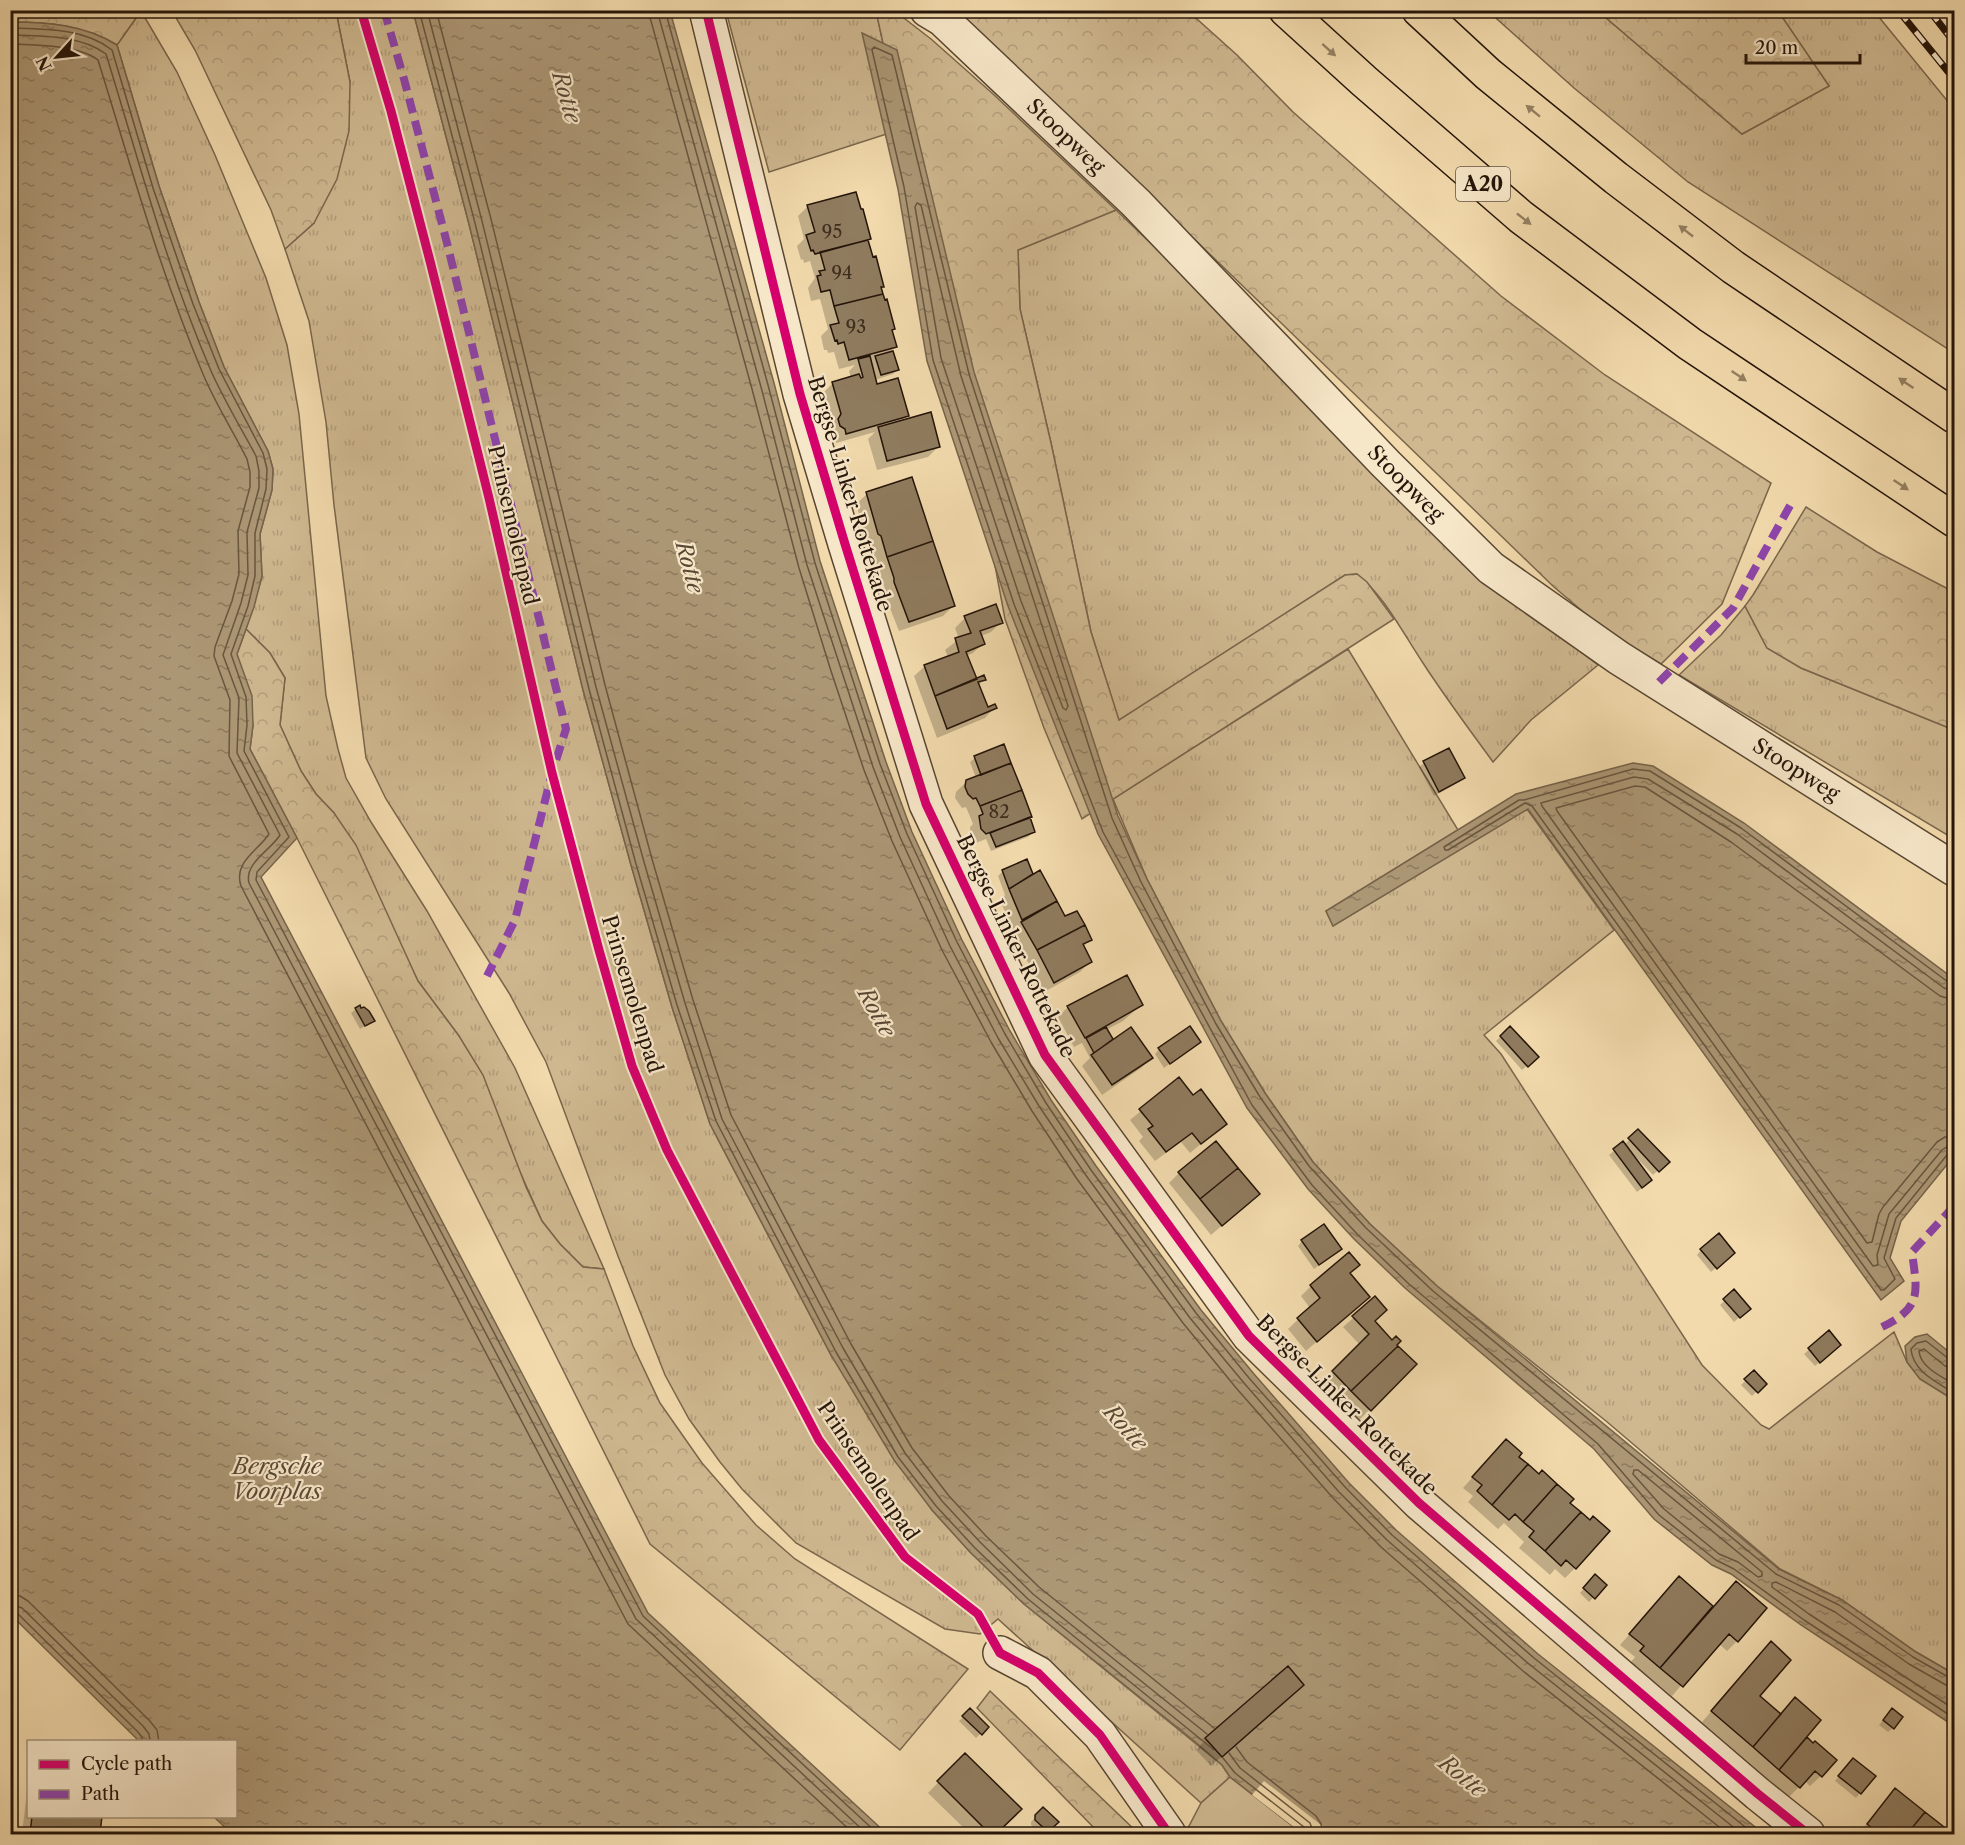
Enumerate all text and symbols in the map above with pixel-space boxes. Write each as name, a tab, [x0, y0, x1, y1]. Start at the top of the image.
north arrow	[27, 27, 87, 87]
scale bar	[1746, 27, 1860, 65]
text: 20 m	[1755, 37, 1799, 59]
one-way arrow	[1322, 43, 1337, 57]
text: N	[32, 53, 56, 75]
water label: Rotte	[546, 66, 587, 127]
street label: Stoopweg	[1022, 93, 1111, 179]
one-way arrow	[1526, 105, 1541, 117]
road number: A20	[1456, 167, 1510, 201]
one-way arrow	[1516, 212, 1532, 225]
house number: 95	[822, 221, 842, 243]
one-way arrow	[1679, 226, 1694, 238]
house number: 94	[832, 262, 852, 284]
house number: 93	[846, 316, 866, 338]
one-way arrow	[1730, 370, 1746, 382]
street label: Bergse Linker Rottekade	[803, 373, 898, 615]
one-way arrow	[1898, 378, 1914, 389]
street label: Stoopweg	[1363, 440, 1450, 527]
street label: Prinsemolenpad	[483, 442, 544, 608]
one-way arrow	[1892, 479, 1908, 491]
water label: Rotte	[669, 536, 710, 597]
street label: Stoopweg	[1748, 733, 1845, 806]
house number: 82	[988, 801, 1010, 823]
street label: Bergse Linker Rottekade	[951, 830, 1081, 1061]
street label: Prinsemolenpad	[597, 912, 668, 1076]
water label: Rotte	[851, 981, 902, 1043]
street label: Bergse Linker Rottekade	[1252, 1309, 1443, 1500]
street label: Prinsemolenpad	[812, 1396, 925, 1546]
water label: Rotte	[1097, 1397, 1154, 1457]
water label: Bergsche Voorplas	[231, 1453, 323, 1505]
legend	[27, 1740, 237, 1818]
water label: Rotte	[1432, 1748, 1493, 1804]
text: Cycle path	[81, 1753, 172, 1775]
text: Path	[81, 1783, 120, 1805]

